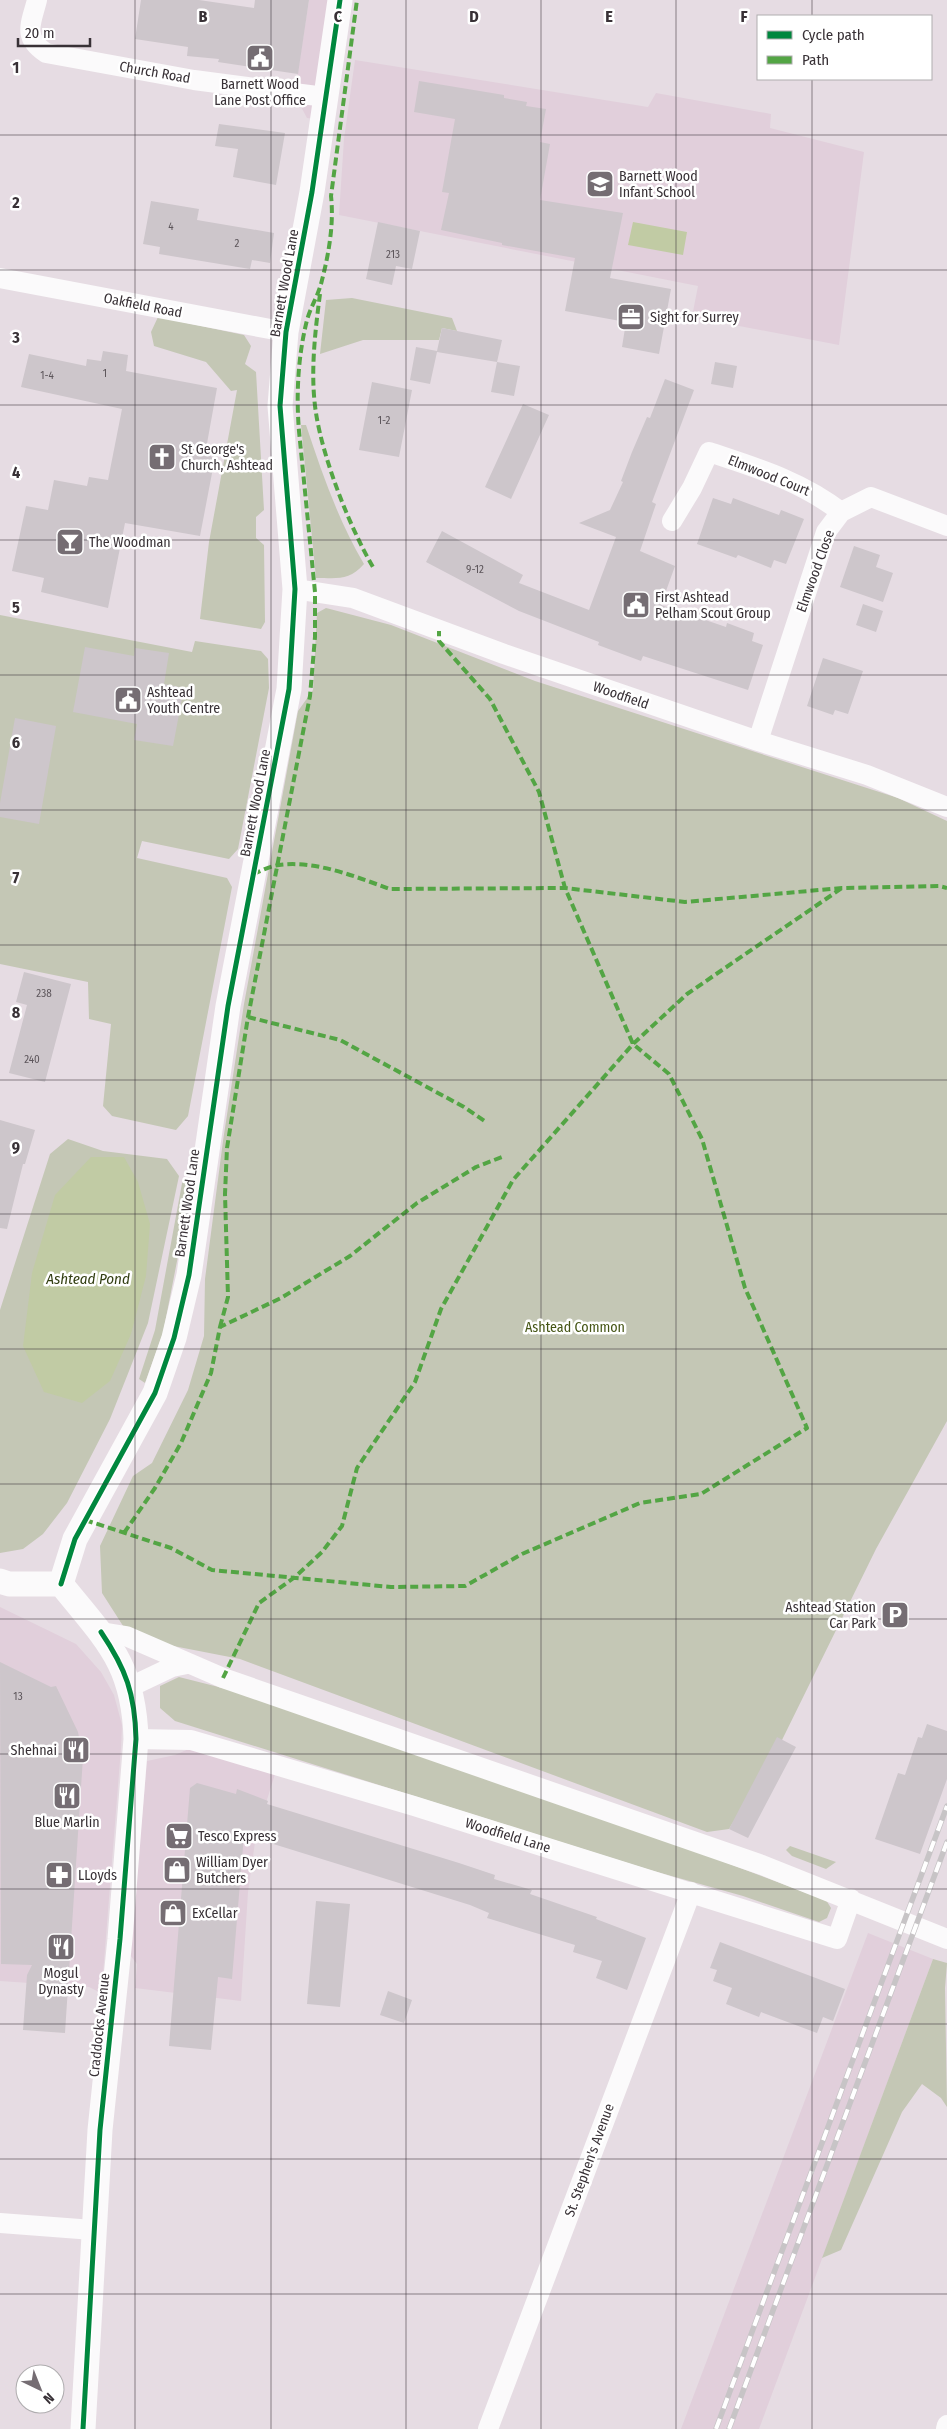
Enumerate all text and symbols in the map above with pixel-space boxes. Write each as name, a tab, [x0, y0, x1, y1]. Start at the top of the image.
text: B	[199, 7, 208, 26]
text: C	[334, 7, 343, 26]
text: D	[469, 7, 479, 26]
text: E	[605, 7, 613, 26]
text: F	[740, 7, 748, 26]
scale bar	[18, 15, 90, 47]
legend	[757, 15, 932, 80]
text: 20 m	[25, 24, 55, 42]
text: Cycle path	[802, 26, 865, 44]
public building icon: Barnett Wood Lane Post Office	[245, 43, 275, 73]
text: Path	[802, 51, 829, 69]
text: 1	[13, 58, 19, 77]
street label: Church Road	[118, 58, 192, 87]
place label: Barnett Wood Lane Post Office	[214, 76, 306, 109]
place label: Barnett Wood Infant School	[619, 168, 698, 201]
school or university icon: Barnett Wood Infant School	[585, 169, 615, 199]
text: 2	[11, 193, 20, 212]
house number: 4	[168, 220, 174, 233]
street label: Barnett Wood Lane	[267, 228, 302, 338]
house number: 2	[235, 237, 240, 250]
house number: 213	[386, 248, 400, 261]
street label: Oakfield Road	[102, 290, 184, 321]
office icon: Sight for Surrey	[616, 302, 646, 332]
place label: Sight for Surrey	[650, 309, 739, 326]
text: 3	[11, 328, 20, 347]
house number: 1	[103, 367, 107, 380]
house number: 1-4	[40, 369, 54, 382]
house number: 1-2	[378, 414, 390, 427]
place label: St George's Church, Ashtead	[181, 441, 273, 474]
church icon: St George's Church, Ashtead	[147, 442, 177, 472]
street label: Elmwood Court	[725, 451, 813, 500]
text: 4	[12, 463, 20, 482]
bar icon: The Woodman	[55, 527, 85, 557]
street label: Elmwood Close	[793, 528, 838, 615]
place label: The Woodman	[89, 534, 171, 551]
house number: 9-12	[466, 563, 484, 576]
place label: First Ashtead Pelham Scout Group	[655, 589, 771, 622]
public building icon: First Ashtead Pelham Scout Group	[621, 590, 651, 620]
text: 5	[12, 598, 20, 617]
street label: Woodfield	[591, 678, 651, 713]
place label: Ashtead Youth Centre	[147, 684, 220, 717]
public building icon: Ashtead Youth Centre	[113, 685, 143, 715]
text: 6	[12, 733, 20, 752]
street label: Barnett Wood Lane	[237, 748, 274, 858]
text: 7	[13, 868, 20, 887]
house number: 238	[36, 987, 52, 1000]
text: 8	[12, 1003, 21, 1022]
house number: 240	[24, 1053, 40, 1066]
text: 9	[12, 1138, 20, 1157]
street label: Barnett Wood Lane	[171, 1148, 204, 1258]
water label: Ashtead Pond	[45, 1270, 130, 1288]
park label: Ashtead Common	[525, 1319, 625, 1336]
place label: Ashtead Station Car Park	[785, 1599, 876, 1632]
parking icon: Ashtead Station Car Park	[880, 1600, 910, 1630]
house number: 13	[13, 1690, 23, 1703]
restaurant icon: Shehnai	[61, 1735, 91, 1765]
place label: Shehnai	[11, 1742, 57, 1759]
restaurant icon: Blue Marlin	[52, 1781, 82, 1811]
place label: Blue Marlin	[34, 1814, 100, 1831]
street label: Woodfield Lane	[463, 1814, 553, 1857]
supermarket icon: Tesco Express	[164, 1821, 194, 1851]
place label: Tesco Express	[198, 1828, 276, 1845]
place label: William Dyer Butchers	[196, 1854, 268, 1887]
shop icon: William Dyer Butchers	[162, 1855, 192, 1885]
pharmacy icon: LLoyds	[44, 1860, 74, 1890]
place label: LLoyds	[78, 1867, 117, 1884]
shop icon: ExCellar	[158, 1898, 188, 1928]
place label: ExCellar	[192, 1905, 238, 1922]
restaurant icon: Mogul Dynasty	[46, 1932, 76, 1962]
place label: Mogul Dynasty	[38, 1965, 84, 1998]
street label: Craddocks Avenue	[86, 1972, 113, 2078]
street label: St. Stephen's Avenue	[561, 2101, 618, 2219]
north arrow	[15, 2364, 65, 2414]
text: N	[40, 2389, 57, 2407]

